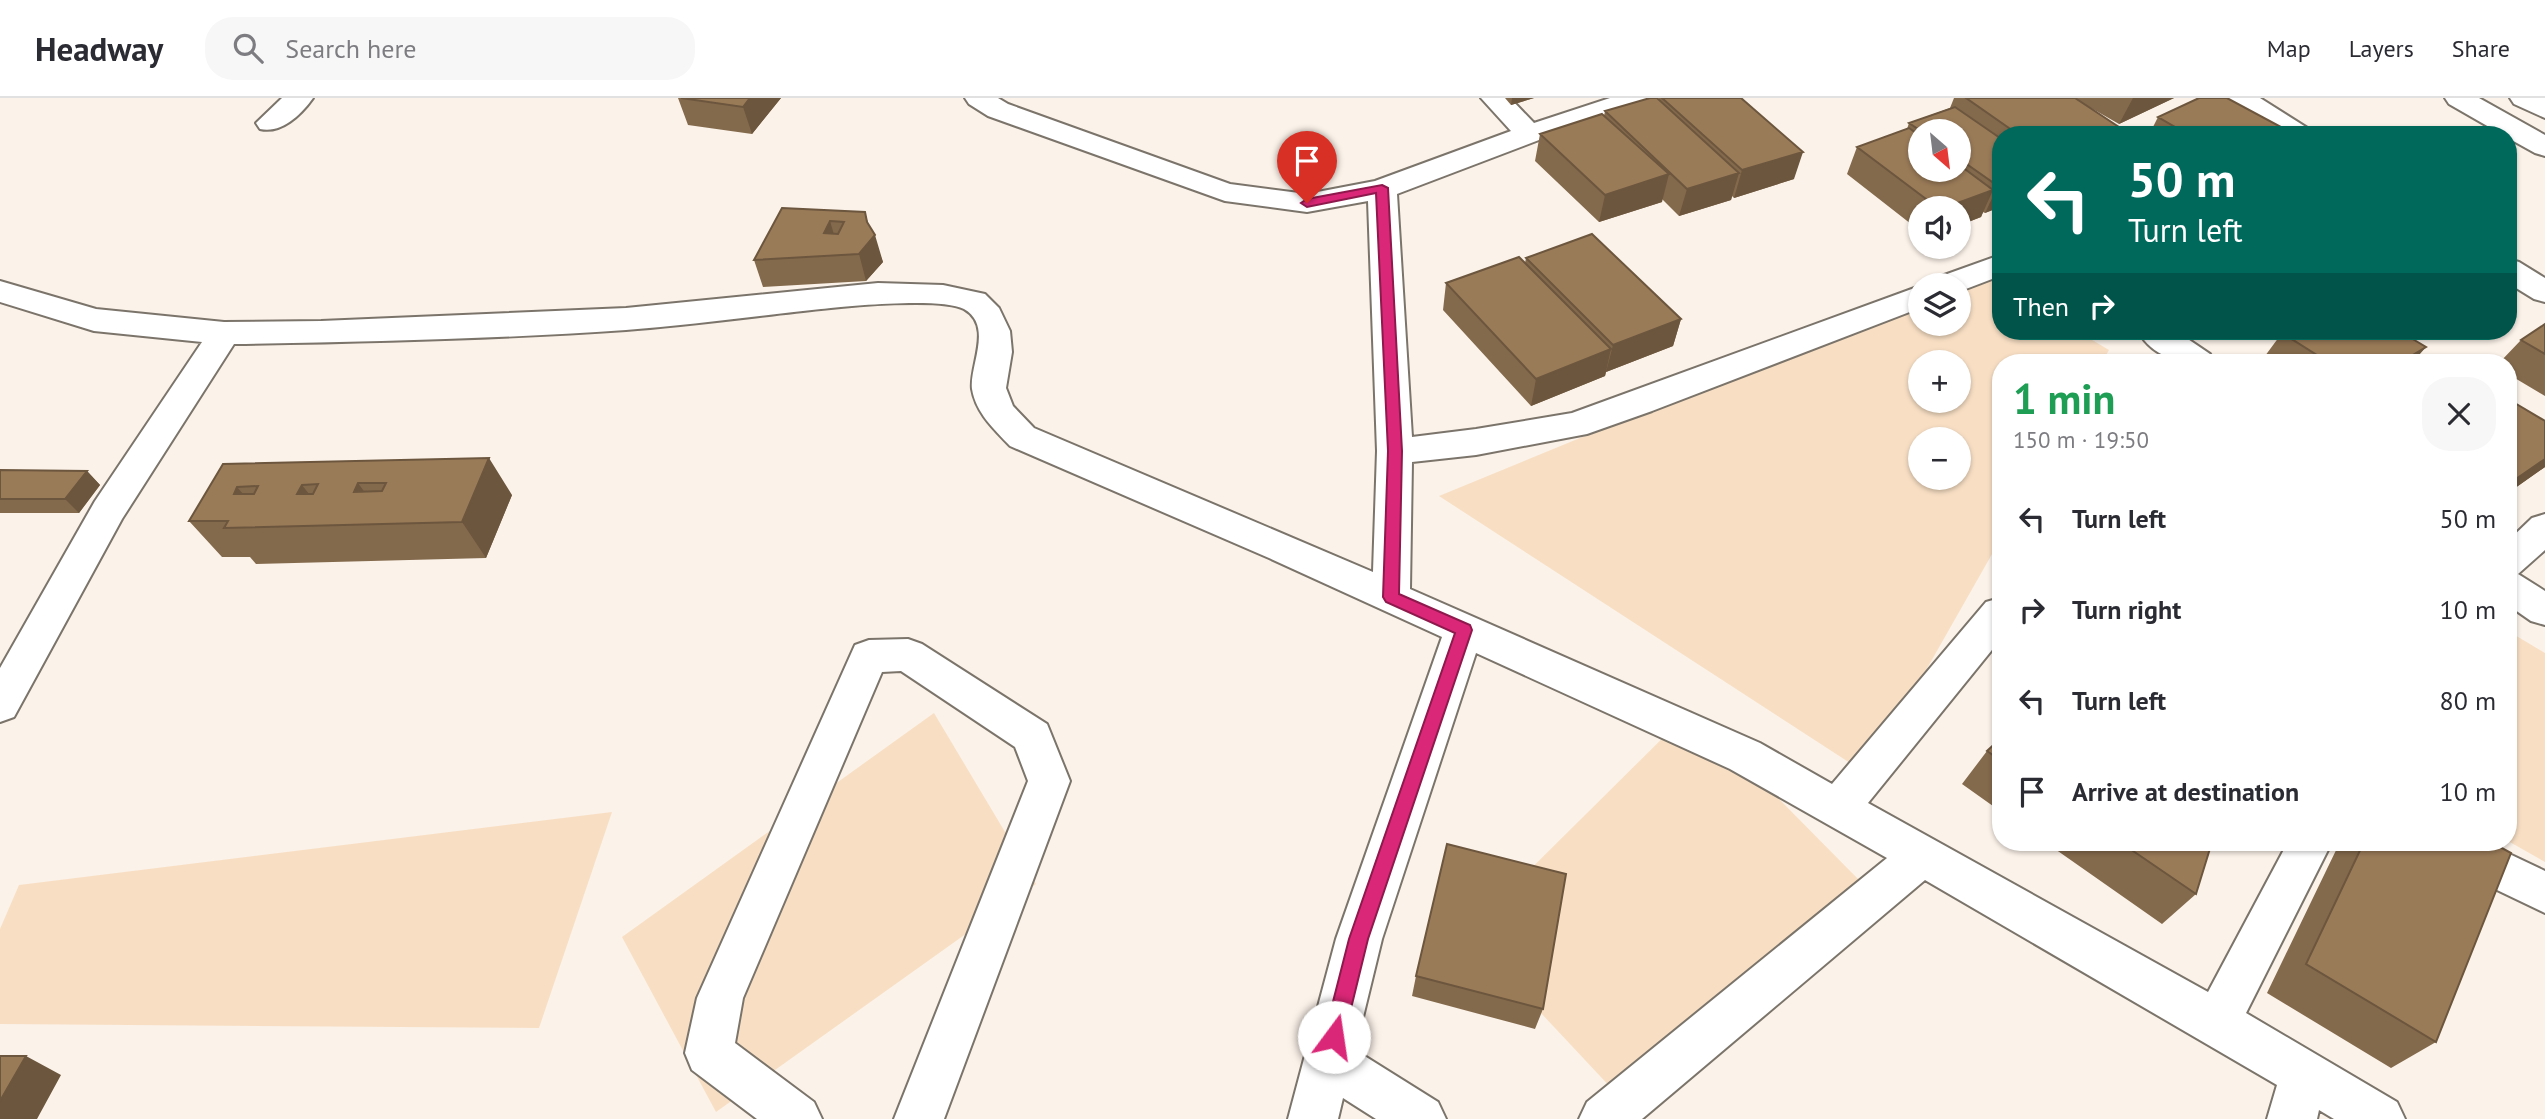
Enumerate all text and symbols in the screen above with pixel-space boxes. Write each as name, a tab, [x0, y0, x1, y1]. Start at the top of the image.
search box	[205, 17, 695, 80]
text: Headway	[35, 27, 163, 70]
icon: search	[229, 29, 267, 67]
text: Search here	[285, 32, 416, 65]
text: Map	[2267, 33, 2311, 64]
text: Layers	[2349, 33, 2414, 64]
text: Share	[2452, 33, 2510, 64]
north arrow	[1908, 119, 1970, 182]
map controls	[1908, 119, 1971, 490]
pin	[1277, 131, 1337, 203]
icon: arrive	[1288, 142, 1326, 180]
text: 50 m	[2128, 147, 2235, 211]
icon: left	[2013, 154, 2104, 245]
button: sound	[1908, 196, 1971, 259]
text: Turn left	[2128, 209, 2243, 251]
button: layers	[1908, 273, 1971, 336]
icon: right	[2083, 287, 2121, 325]
text: Then	[2013, 290, 2069, 323]
button: +	[1908, 350, 1971, 413]
text: 1 min	[2013, 371, 2115, 426]
button: close	[2422, 377, 2496, 451]
text: 150 m · 19:50	[2013, 425, 2149, 454]
button: −	[1908, 427, 1971, 490]
icon: left	[2013, 500, 2051, 538]
text: Turn left	[2072, 502, 2166, 535]
text: 50 m	[2440, 502, 2496, 535]
icon: right	[2013, 591, 2051, 629]
text: Turn right	[2072, 593, 2181, 626]
text: 10 m	[2440, 593, 2496, 626]
icon: left	[2013, 682, 2051, 720]
text: Turn left	[2072, 684, 2166, 717]
text: 80 m	[2440, 684, 2496, 717]
icon: arrive	[2013, 773, 2051, 811]
text: Arrive at destination	[2072, 775, 2299, 808]
text: 10 m	[2440, 775, 2496, 808]
position arrow	[1297, 1000, 1371, 1074]

